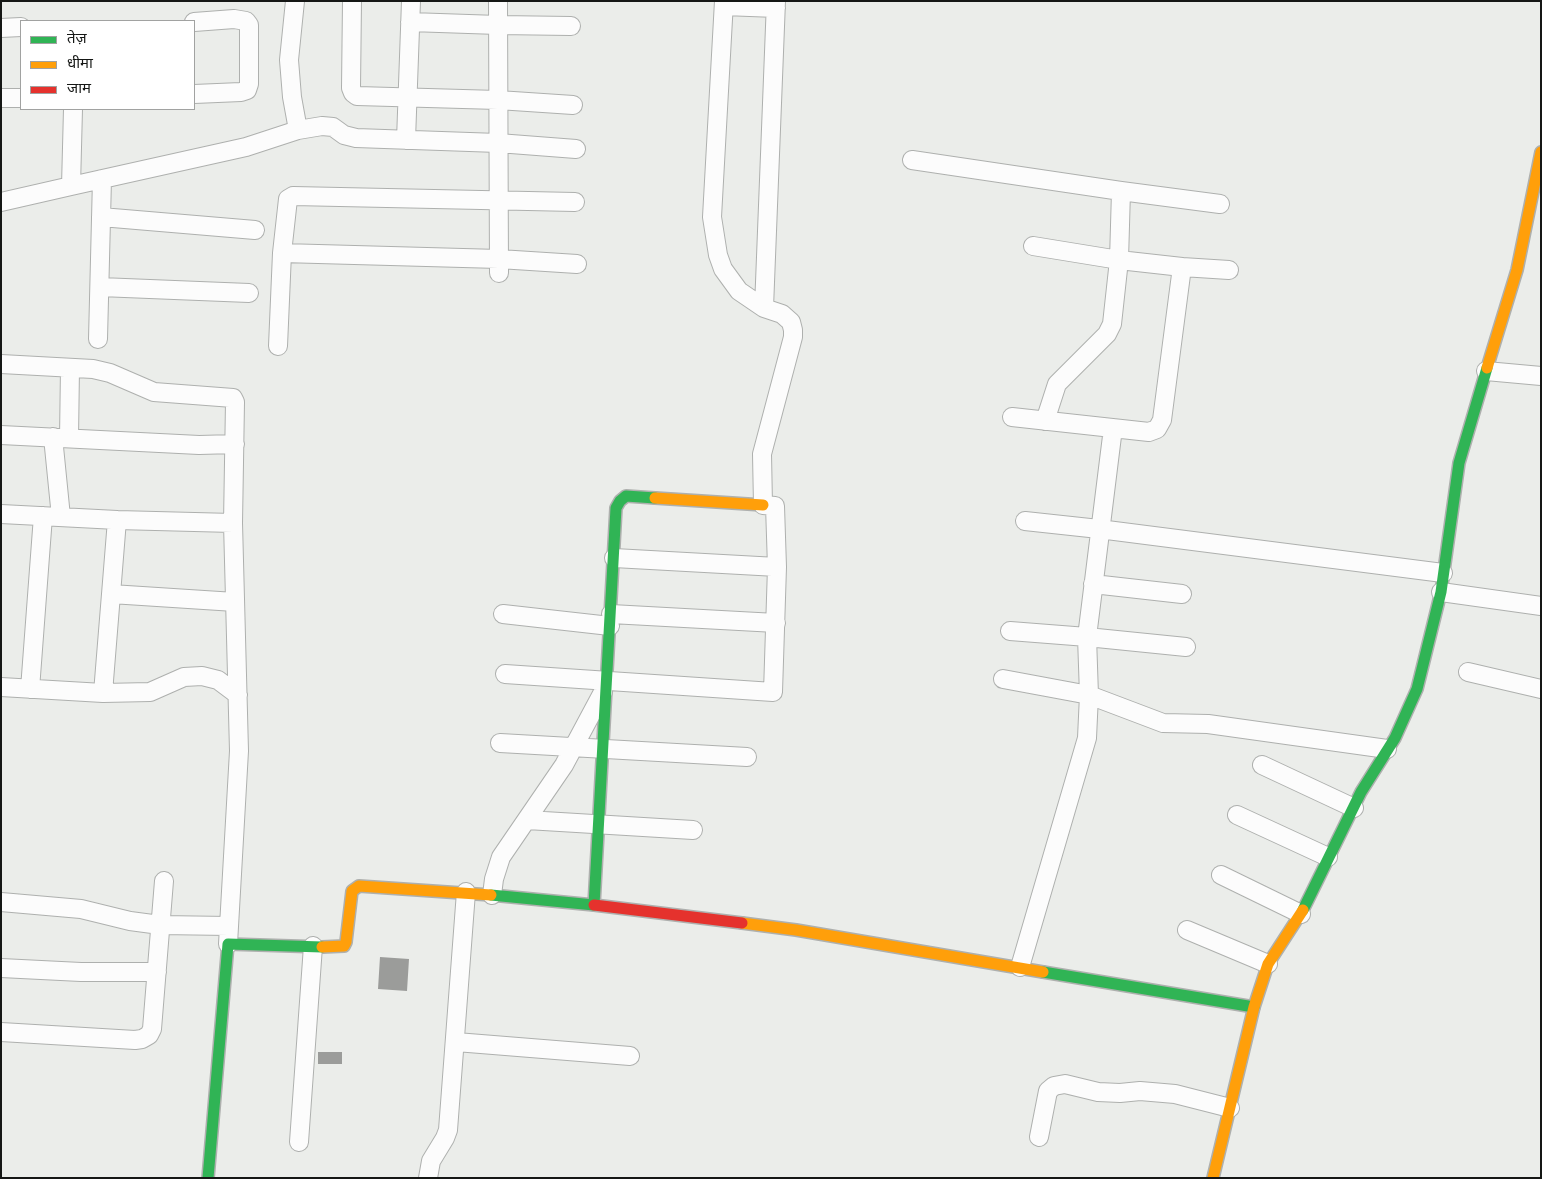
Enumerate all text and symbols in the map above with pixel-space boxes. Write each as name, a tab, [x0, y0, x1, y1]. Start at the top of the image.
legend	[20, 20, 195, 110]
text: तेज़	[67, 30, 87, 49]
text: धीमा	[67, 55, 93, 74]
text: जाम	[67, 80, 91, 99]

